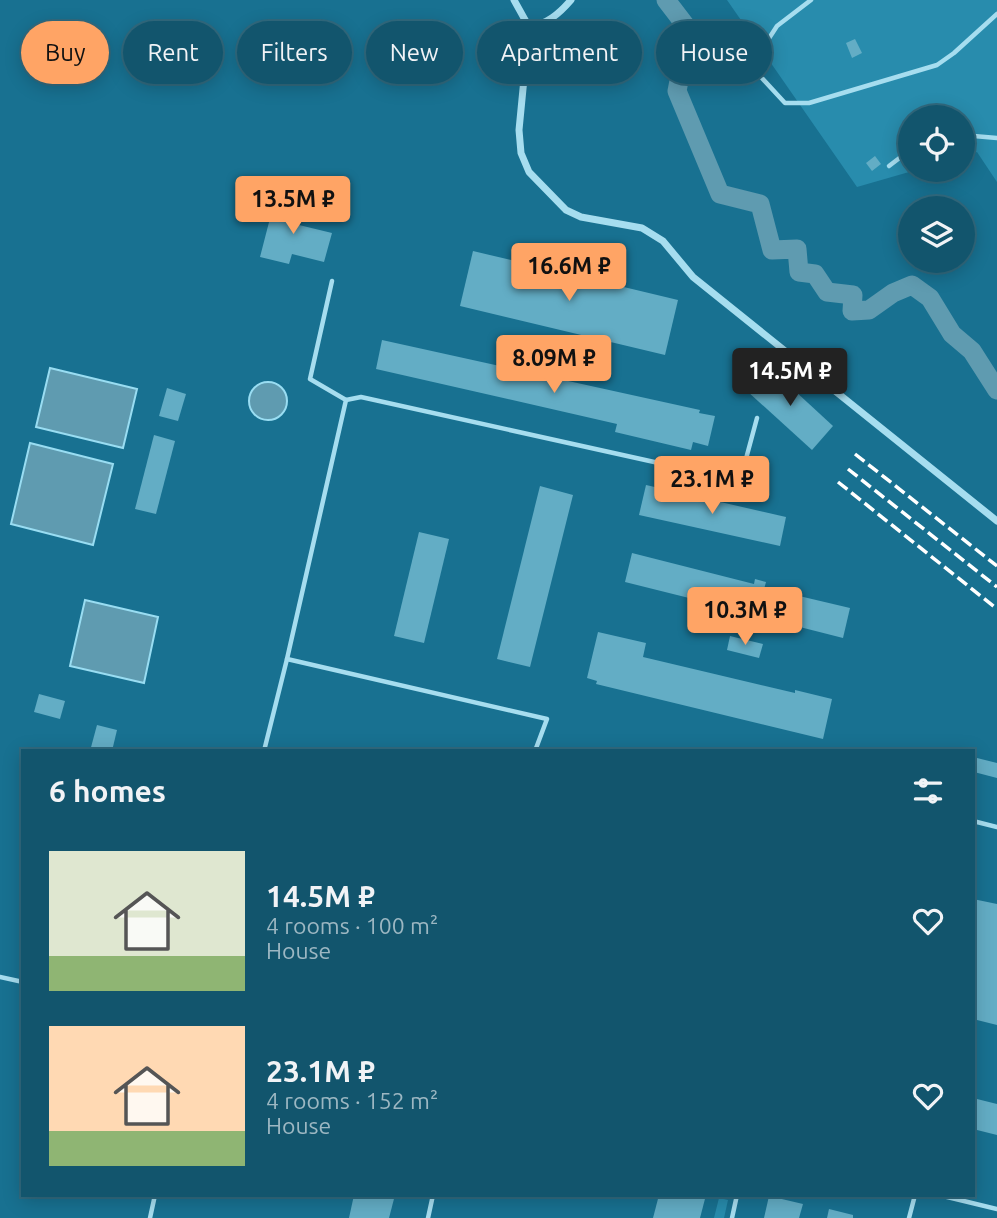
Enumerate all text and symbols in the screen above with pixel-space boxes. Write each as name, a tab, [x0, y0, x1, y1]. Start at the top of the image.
chip: Buy	[21, 21, 109, 84]
chip: Rent	[123, 21, 223, 84]
chip: Filters	[237, 21, 352, 84]
chip: New	[366, 21, 463, 84]
chip: Apartment	[477, 21, 642, 84]
chip: House	[656, 21, 772, 84]
map controls	[898, 105, 975, 273]
button: locate	[898, 105, 975, 182]
pin: 13.5M ₽	[228, 176, 358, 236]
text: 13.5M ₽	[251, 186, 335, 211]
button: layers	[898, 196, 975, 273]
pin: 16.6M ₽	[504, 244, 634, 303]
text: 16.6M ₽	[527, 253, 611, 278]
pin: 8.09M ₽	[489, 336, 619, 395]
text: 8.09M ₽	[512, 345, 596, 370]
pin: 14.5M ₽	[725, 348, 855, 408]
text: 14.5M ₽	[748, 358, 832, 383]
pin: 23.1M ₽	[647, 456, 777, 516]
text: 23.1M ₽	[670, 466, 754, 491]
pin: 10.3M ₽	[680, 588, 810, 647]
text: 10.3M ₽	[703, 597, 787, 622]
icon: filters	[909, 772, 947, 810]
text: 6 homes	[49, 774, 166, 808]
icon: home	[105, 879, 189, 963]
text: 14.5M ₽	[266, 879, 375, 913]
icon: heart	[909, 902, 947, 940]
text: 4 rooms · 100 m²	[266, 913, 438, 938]
text: House	[266, 938, 331, 963]
icon: home	[105, 1054, 189, 1138]
text: 23.1M ₽	[266, 1054, 375, 1088]
icon: heart	[909, 1077, 947, 1115]
text: 4 rooms · 152 m²	[266, 1088, 438, 1113]
text: House	[266, 1113, 331, 1138]

